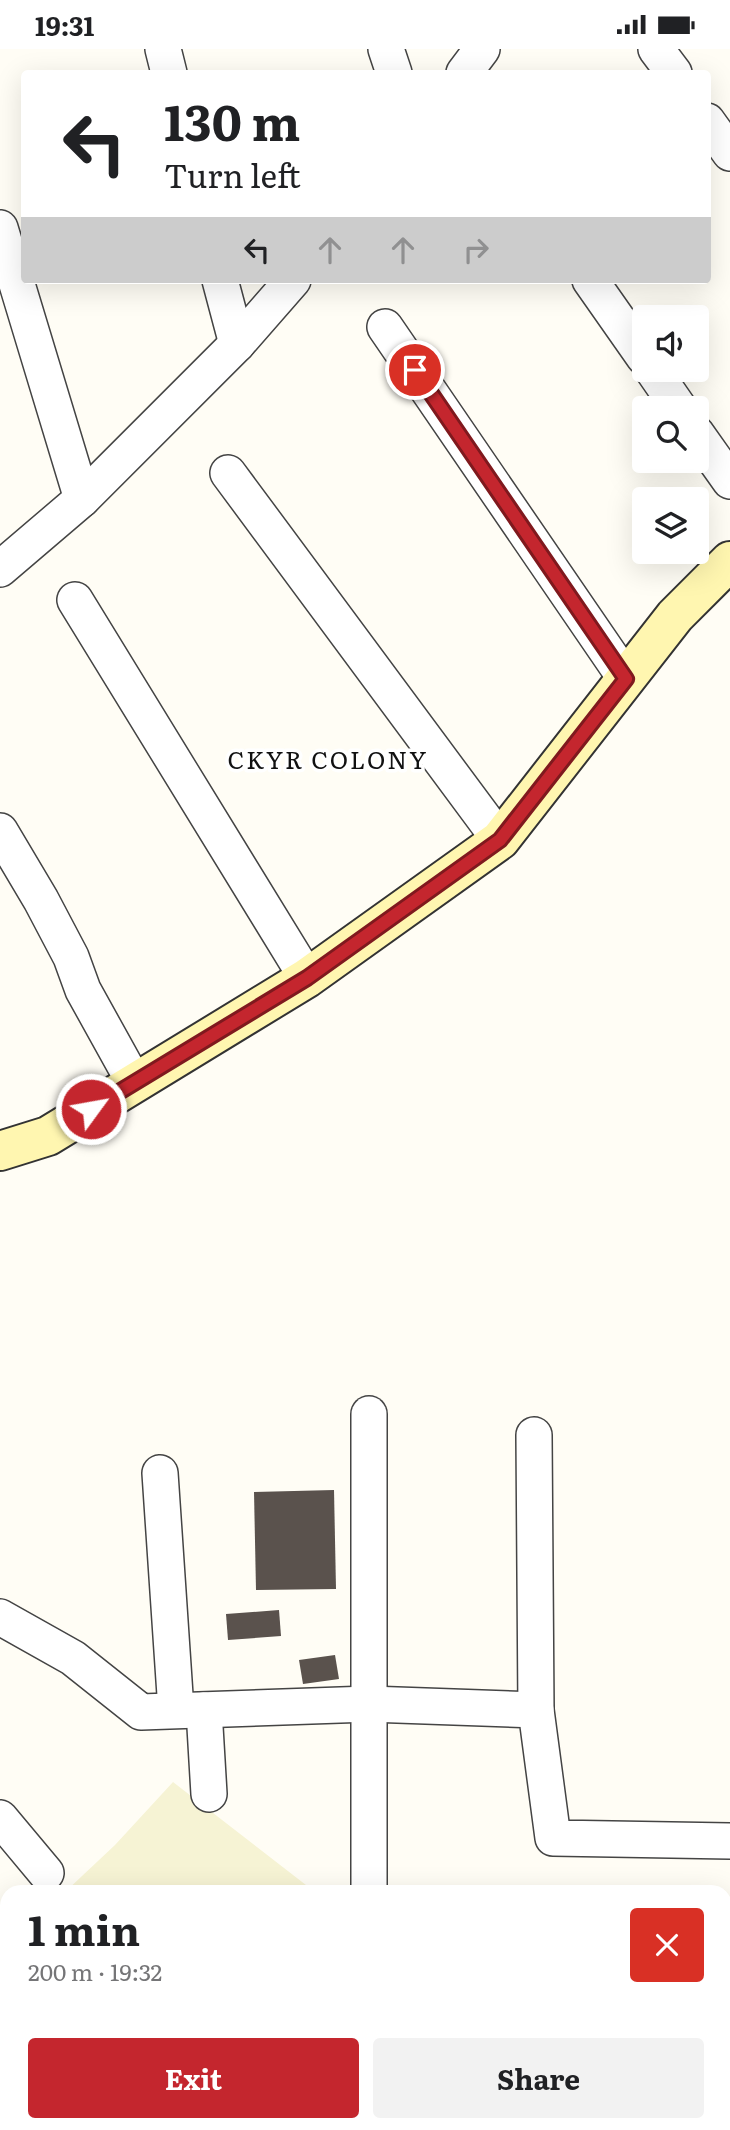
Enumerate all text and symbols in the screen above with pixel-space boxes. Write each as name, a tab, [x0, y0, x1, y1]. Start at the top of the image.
text: 19:31	[35, 5, 94, 44]
text: 130 m	[164, 83, 300, 156]
icon: left	[49, 98, 140, 189]
text: Turn left	[164, 150, 301, 198]
icon: left	[238, 231, 276, 269]
icon: ahead	[311, 231, 349, 269]
icon: ahead	[384, 231, 422, 269]
icon: right	[457, 231, 495, 269]
map controls	[632, 305, 709, 564]
button: sound	[632, 305, 709, 382]
pin	[385, 340, 445, 400]
icon: arrive	[396, 351, 434, 389]
button: search	[632, 396, 709, 473]
button: layers	[632, 487, 709, 564]
district label: CKYR COLONY	[228, 741, 428, 776]
position arrow	[54, 1072, 128, 1146]
text: 1 min	[28, 1897, 140, 1959]
button: close	[630, 1908, 704, 1982]
text: 200 m · 19:32	[28, 1954, 162, 1988]
button: Exit	[28, 2038, 359, 2118]
button: Share	[373, 2038, 704, 2118]

